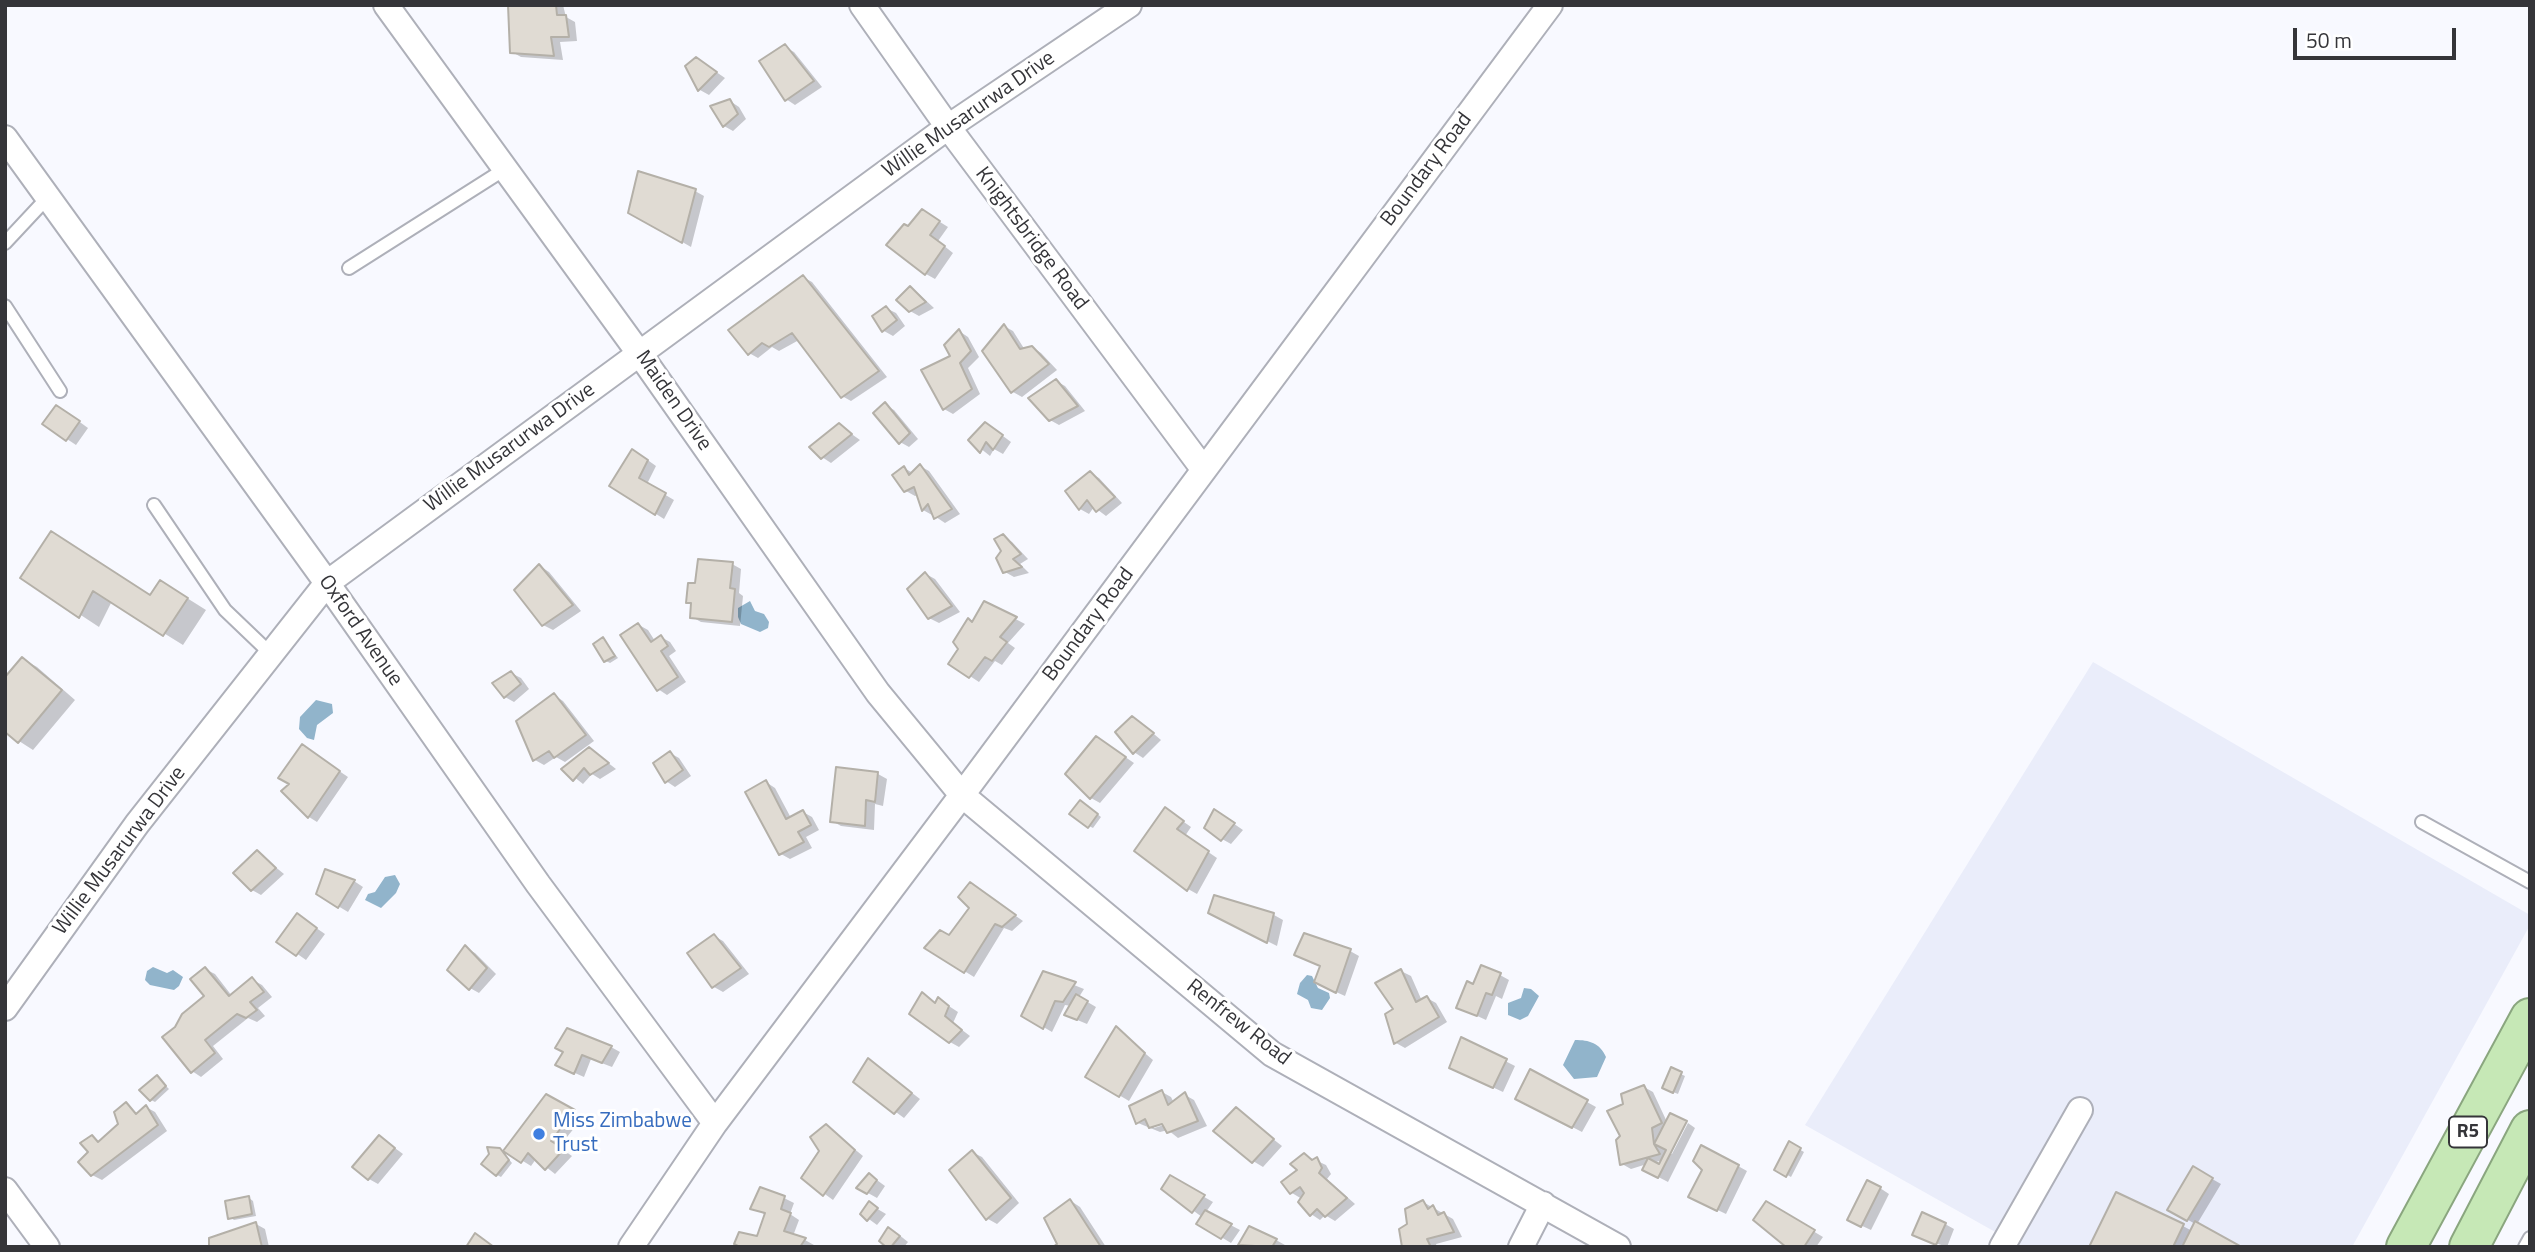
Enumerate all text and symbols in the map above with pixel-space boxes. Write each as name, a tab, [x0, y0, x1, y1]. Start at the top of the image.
scale bar	[2297, 14, 2460, 58]
text: 50 m	[2306, 24, 2352, 56]
street label: Willie Musarurwa Drive	[878, 46, 1060, 184]
street label: Boundary Road	[1376, 108, 1478, 232]
street label: Knightsbridge Road	[969, 163, 1093, 315]
street label: Maiden Drive	[629, 346, 717, 456]
street label: Willie Musarurwa Drive	[420, 378, 600, 518]
street label: Boundary Road	[1038, 563, 1140, 687]
street label: Oxford Avenue	[313, 571, 407, 691]
street label: Willie Musarurwa Drive	[48, 762, 192, 940]
street label: Renfrew Road	[1181, 975, 1295, 1071]
place label: Miss Zimbabwe Trust	[553, 1109, 692, 1159]
road number: R5	[2449, 1116, 2487, 1148]
marker: Miss Zimbabwe Trust	[531, 1126, 547, 1142]

